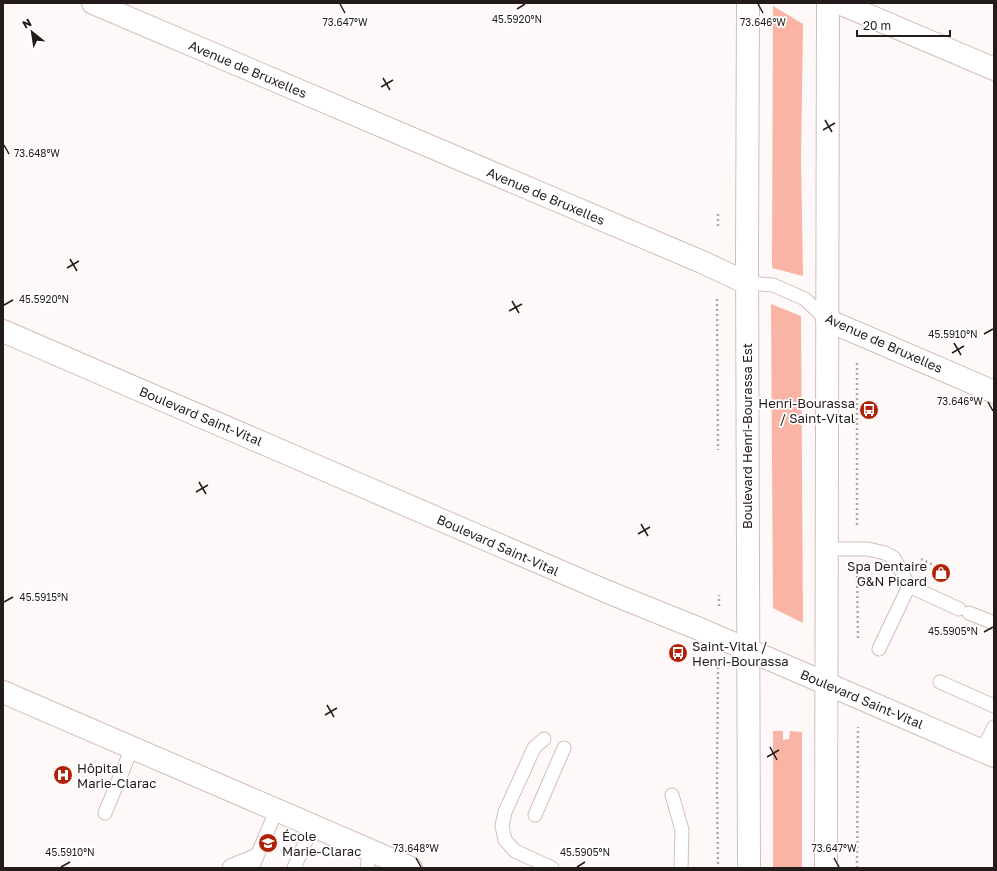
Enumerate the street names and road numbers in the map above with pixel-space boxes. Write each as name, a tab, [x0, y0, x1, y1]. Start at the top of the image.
street label: Avenue de Bruxelles	[187, 37, 310, 101]
street label: Avenue de Bruxelles	[485, 164, 608, 228]
street label: Avenue de Bruxelles	[823, 310, 945, 376]
street label: Boulevard Henri-Bourassa Est	[739, 343, 755, 529]
street label: Boulevard Saint-Vital	[137, 383, 265, 449]
street label: Boulevard Saint-Vital	[434, 511, 562, 579]
street label: Boulevard Saint-Vital	[798, 666, 926, 732]

